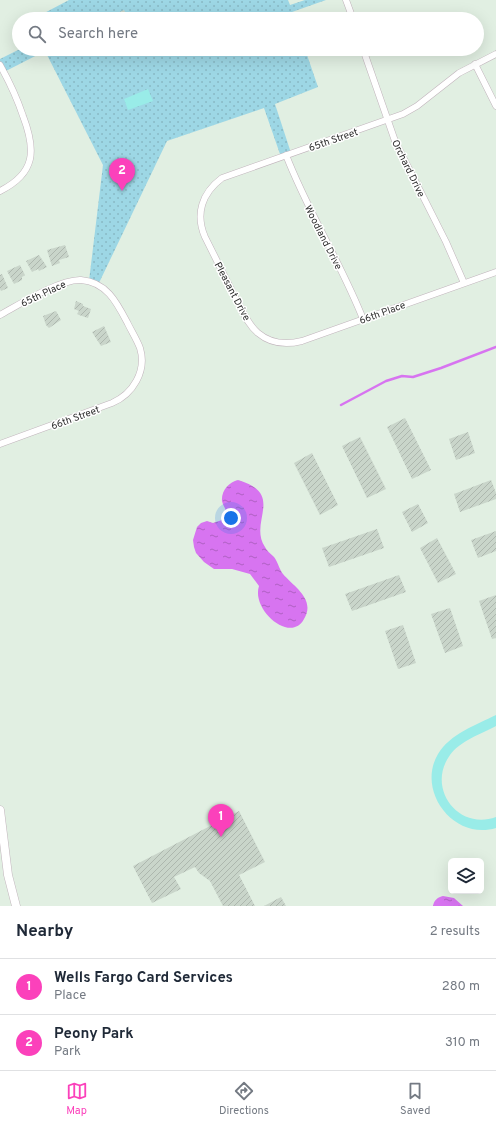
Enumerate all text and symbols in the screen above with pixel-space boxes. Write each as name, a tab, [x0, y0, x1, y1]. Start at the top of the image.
search box	[12, 12, 484, 56]
icon: search	[26, 23, 48, 45]
text: Search here	[58, 25, 138, 44]
street label: 65th Street	[307, 126, 360, 155]
street label: Orchard Drive	[388, 138, 427, 200]
pin: 2	[109, 158, 135, 191]
street label: Woodland Drive	[301, 203, 345, 272]
street label: Pleasant Drive	[211, 260, 253, 323]
street label: 65th Place	[19, 278, 68, 311]
street label: 66th Place	[358, 299, 407, 328]
street label: 66th Street	[49, 403, 102, 433]
your location	[221, 508, 241, 528]
pin: 1	[208, 804, 234, 837]
map controls	[448, 858, 484, 894]
button: layers	[448, 858, 484, 894]
text: Nearby	[16, 921, 73, 943]
text: 2 results	[430, 924, 480, 940]
text: Wells Fargo Card Services	[54, 969, 233, 988]
text: 1	[26, 979, 32, 995]
text: 280 m	[442, 979, 480, 995]
text: Place	[54, 988, 86, 1004]
text: Peony Park	[54, 1025, 134, 1044]
text: 2	[25, 1035, 33, 1051]
text: 310 m	[445, 1035, 480, 1051]
text: Park	[54, 1044, 81, 1060]
tab: Map	[66, 1080, 88, 1118]
tab: Directions	[219, 1080, 269, 1118]
tab: Saved	[400, 1080, 430, 1118]

